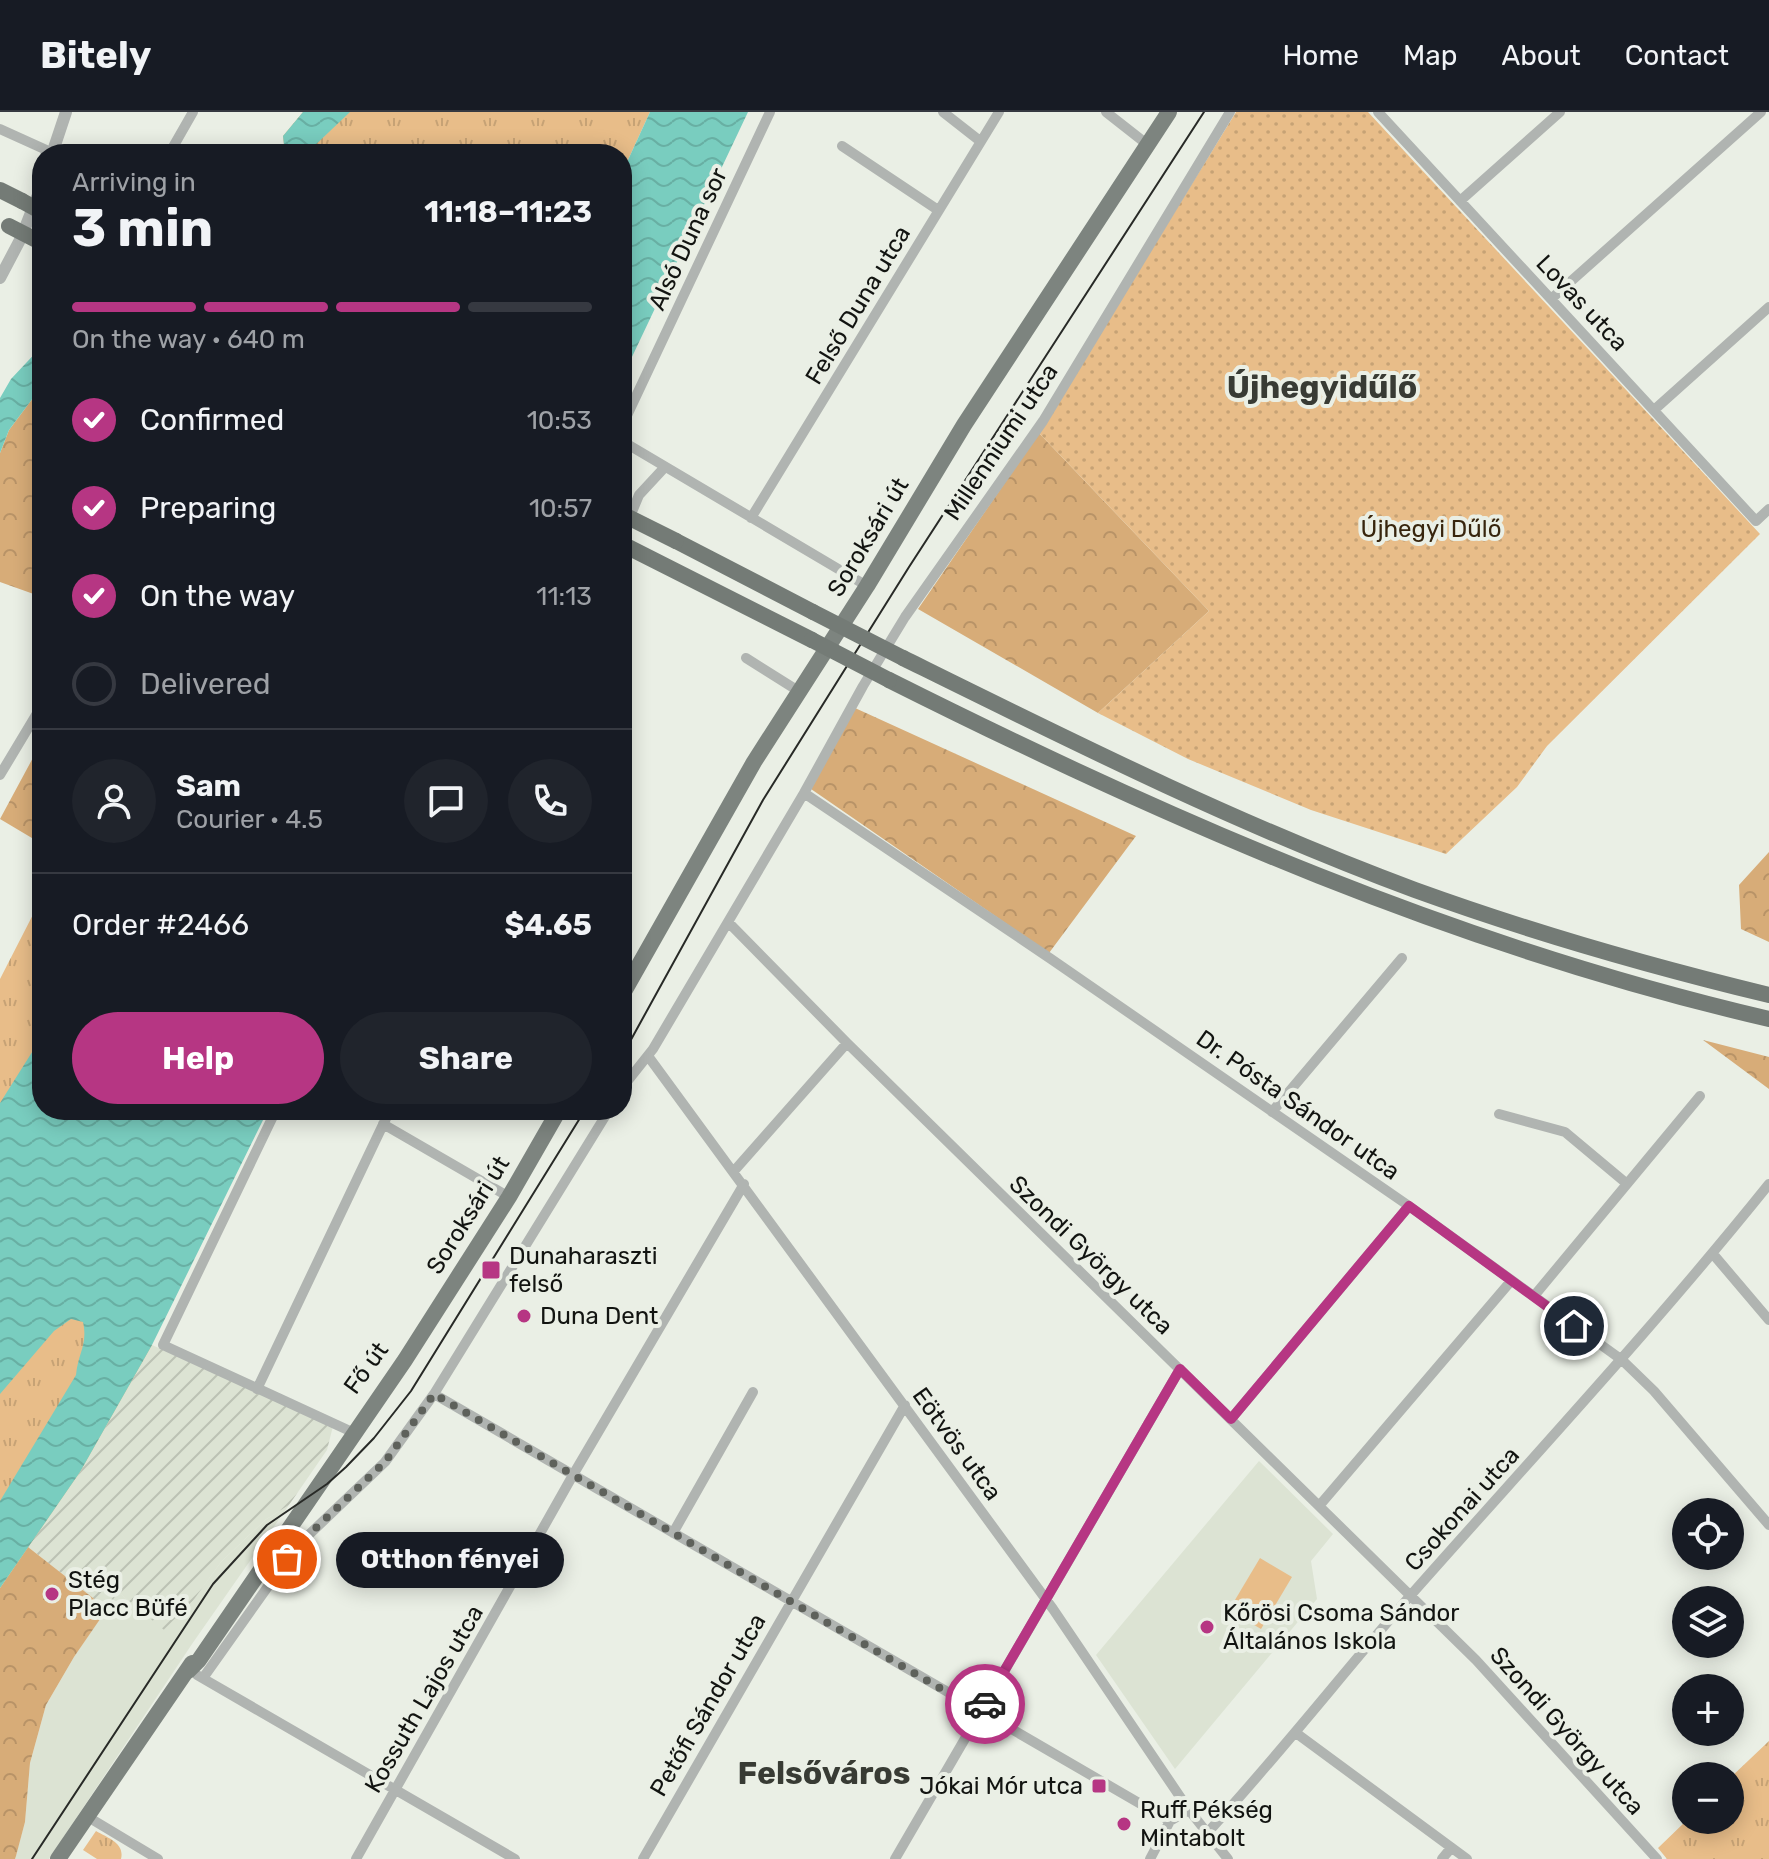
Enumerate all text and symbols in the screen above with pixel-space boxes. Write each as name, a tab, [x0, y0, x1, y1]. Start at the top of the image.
text: Bitely	[40, 32, 152, 78]
text: Home	[1282, 39, 1359, 72]
text: Map	[1403, 39, 1457, 72]
text: About	[1501, 39, 1581, 72]
text: Contact	[1625, 39, 1729, 72]
street label: Alsó Duna sor	[643, 163, 733, 315]
text: Arriving in	[72, 167, 196, 198]
text: 11:18–11:23	[424, 194, 592, 230]
text: 3 min	[72, 197, 213, 259]
street label: Felső Duna utca	[800, 221, 916, 389]
street label: Lovas utca	[1530, 249, 1634, 357]
text: On the way · 640 m	[72, 324, 305, 355]
street label: Millenniumi utca	[938, 358, 1064, 526]
district label: Újhegyidűlő	[1227, 368, 1417, 406]
icon: check	[72, 398, 116, 442]
text: Confirmed	[140, 402, 284, 438]
text: 10:53	[527, 405, 592, 436]
street label: Soroksári út	[822, 473, 914, 601]
icon: check	[72, 486, 116, 530]
text: Preparing	[140, 490, 276, 526]
text: 10:57	[529, 493, 592, 524]
park label: Újhegyi Dűlő	[1361, 515, 1501, 543]
icon: check	[72, 574, 116, 618]
text: On the way	[140, 578, 295, 614]
text: 11:13	[536, 581, 592, 612]
text: Delivered	[140, 666, 271, 702]
button: person	[72, 759, 156, 843]
button: chat	[404, 759, 488, 843]
button: phone	[508, 759, 592, 843]
text: Sam	[176, 768, 241, 804]
text: Courier · 4.5	[176, 804, 323, 835]
text: Order #2466	[72, 907, 249, 943]
text: $4.65	[504, 907, 592, 943]
button: Help	[72, 1012, 324, 1104]
button: Share	[340, 1012, 592, 1104]
street label: Dr. Pósta Sándor utca	[1191, 1024, 1405, 1186]
street label: Soroksári út	[421, 1151, 515, 1279]
street label: Szondi György utca	[1004, 1170, 1178, 1340]
place label: Dunaharaszti felső	[509, 1242, 657, 1298]
marker: Dunaharaszti felső	[480, 1259, 502, 1281]
pin	[1540, 1292, 1608, 1360]
place label: Duna Dent	[540, 1302, 658, 1330]
icon: home	[1552, 1304, 1596, 1348]
marker: Duna Dent	[515, 1307, 533, 1325]
street label: Fő út	[338, 1337, 394, 1399]
street label: Eötvös utca	[907, 1382, 1007, 1506]
street label: Csokonai utca	[1399, 1441, 1525, 1577]
map controls	[1672, 1498, 1744, 1834]
button: locate	[1672, 1498, 1744, 1570]
pin	[253, 1525, 321, 1593]
callout: Otthon fényei	[335, 1531, 563, 1587]
icon: bag	[265, 1537, 309, 1581]
text: Otthon fényei	[361, 1544, 539, 1575]
place label: Stég Placc Büfé	[68, 1566, 188, 1622]
marker: Stég Placc Büfé	[43, 1585, 61, 1603]
button: layers	[1672, 1586, 1744, 1658]
place label: Kőrösi Csoma Sándor Általános Iskola	[1223, 1599, 1459, 1655]
street label: Kossuth Lajos utca	[359, 1600, 489, 1798]
street label: Petőfi Sándor utca	[644, 1609, 772, 1801]
marker: Kőrösi Csoma Sándor Általános Iskola	[1198, 1618, 1216, 1636]
street label: Szondi György utca	[1484, 1641, 1650, 1821]
courier	[945, 1664, 1025, 1744]
button: +	[1672, 1674, 1744, 1746]
icon: car	[963, 1682, 1007, 1726]
district label: Felsőváros	[737, 1754, 911, 1792]
button: −	[1672, 1762, 1744, 1834]
place label: Jókai Mór utca	[919, 1772, 1083, 1800]
marker: Jókai Mór utca	[1090, 1777, 1108, 1795]
place label: Ruff Pékség Mintabolt	[1140, 1796, 1273, 1852]
marker: Ruff Pékség Mintabolt	[1115, 1815, 1133, 1833]

